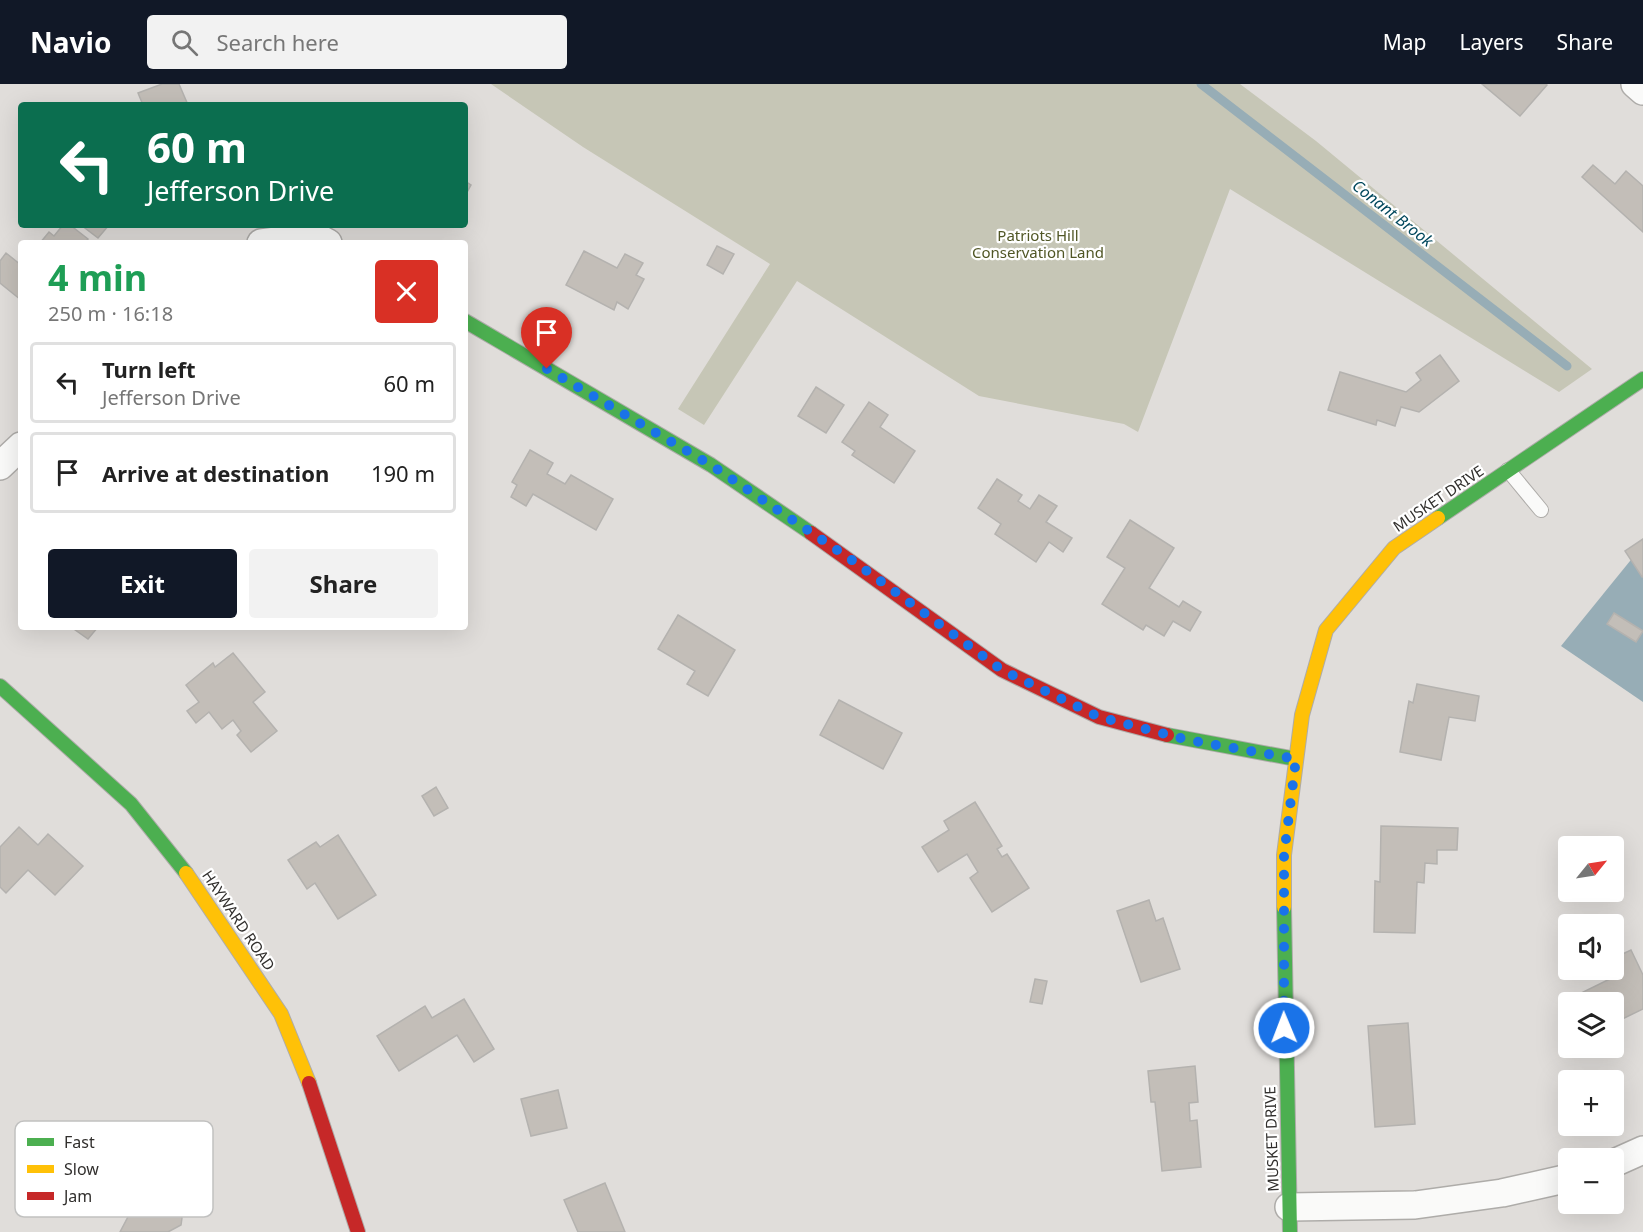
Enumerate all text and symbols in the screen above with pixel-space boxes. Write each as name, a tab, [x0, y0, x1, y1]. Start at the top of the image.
search box	[147, 15, 567, 69]
text: Navio	[30, 23, 111, 61]
icon: search	[168, 26, 201, 59]
text: Search here	[216, 27, 339, 57]
text: Map	[1383, 28, 1427, 56]
text: Layers	[1460, 28, 1524, 56]
text: Share	[1557, 28, 1613, 56]
text: 60 m	[147, 118, 247, 175]
icon: left	[48, 126, 126, 204]
text: Jefferson Drive	[147, 172, 334, 209]
water label: Conant Brook	[1348, 174, 1439, 252]
park label: Patriots Hill Conservation Land	[972, 225, 1104, 262]
text: 4 min	[48, 253, 147, 302]
button: close	[375, 260, 438, 323]
text: 250 m · 16:18	[48, 300, 173, 327]
pin	[521, 307, 572, 369]
icon: arrive	[530, 316, 563, 349]
text: Turn left	[102, 354, 196, 384]
icon: left	[51, 366, 84, 399]
text: 60 m	[384, 368, 435, 398]
text: Jefferson Drive	[102, 384, 241, 411]
icon: arrive	[51, 456, 84, 489]
text: Arrive at destination	[102, 458, 329, 488]
text: 190 m	[371, 458, 435, 488]
street label: MUSKET DRIVE	[1389, 460, 1487, 536]
button: Exit	[48, 549, 237, 618]
button: Share	[249, 549, 438, 618]
north arrow	[1558, 836, 1624, 902]
map controls	[1558, 836, 1624, 1214]
street label: HAYWARD ROAD	[198, 866, 280, 974]
button: sound	[1558, 914, 1624, 980]
button: layers	[1558, 992, 1624, 1058]
position arrow	[1252, 996, 1316, 1060]
button: +	[1558, 1070, 1624, 1136]
street label: MUSKET DRIVE	[1259, 1086, 1283, 1192]
legend	[15, 1121, 213, 1217]
text: Fast	[64, 1131, 95, 1153]
button: −	[1558, 1148, 1624, 1214]
text: Slow	[64, 1158, 99, 1180]
text: Jam	[62, 1185, 92, 1207]

